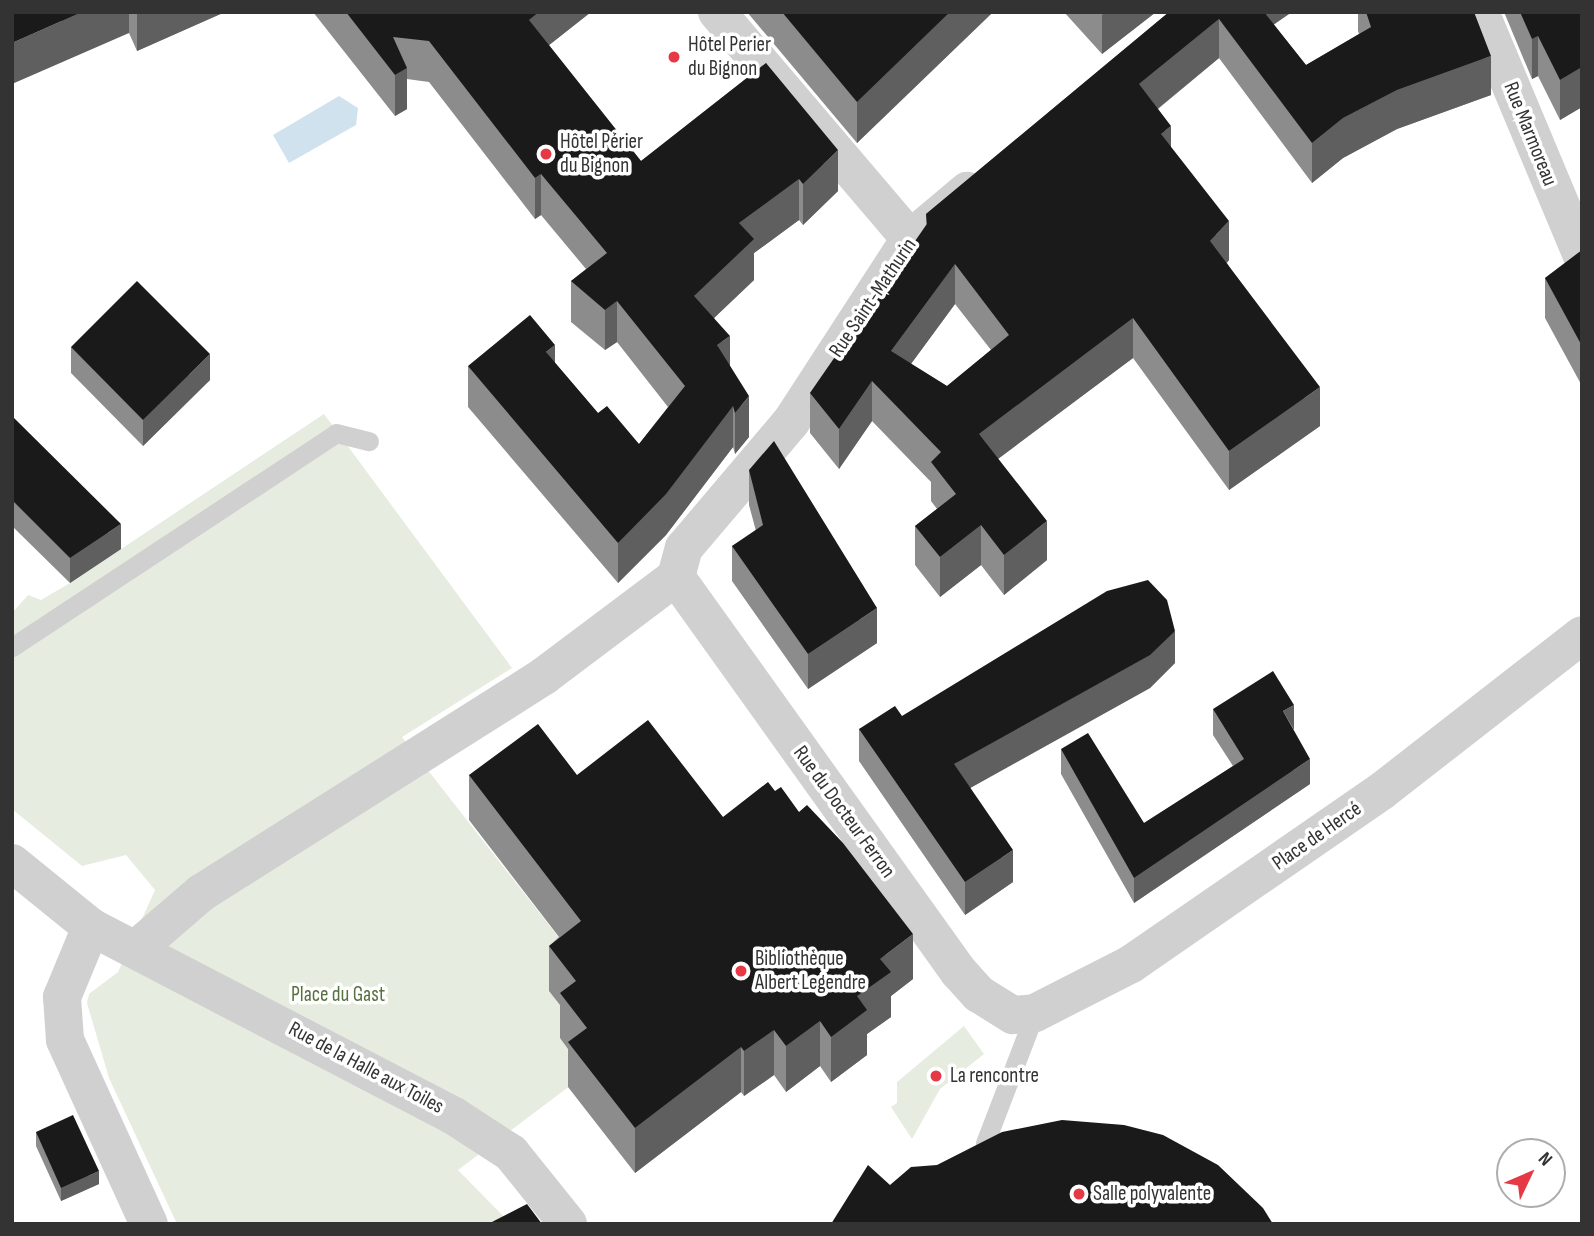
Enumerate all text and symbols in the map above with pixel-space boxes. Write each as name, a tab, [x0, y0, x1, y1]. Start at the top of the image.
place label: Hôtel Perier du Bignon	[688, 32, 771, 82]
marker: Hôtel Perier du Bignon	[666, 49, 682, 65]
street label: Rue Marmoreau	[1498, 78, 1562, 190]
place label: Hôtel Périer du Bignon	[560, 129, 643, 179]
marker: Hôtel Périer du Bignon	[538, 146, 554, 162]
street label: Rue Saint-Mathurin	[824, 234, 922, 362]
street label: Rue du Docteur Ferron	[788, 741, 900, 883]
street label: Place de Hercé	[1268, 796, 1366, 876]
place label: Bibliothèque Albert Legendre	[755, 946, 866, 996]
marker: Bibliothèque Albert Legendre	[733, 963, 749, 979]
park label: Place du Gast	[291, 982, 385, 1008]
street label: Rue de la Halle aux Toiles	[284, 1016, 448, 1120]
place label: La rencontre	[950, 1063, 1039, 1089]
marker: La rencontre	[928, 1068, 944, 1084]
north arrow	[1496, 1138, 1566, 1208]
text: N	[1533, 1148, 1557, 1171]
place label: Salle polyvalente	[1093, 1181, 1211, 1207]
marker: Salle polyvalente	[1071, 1186, 1087, 1202]

